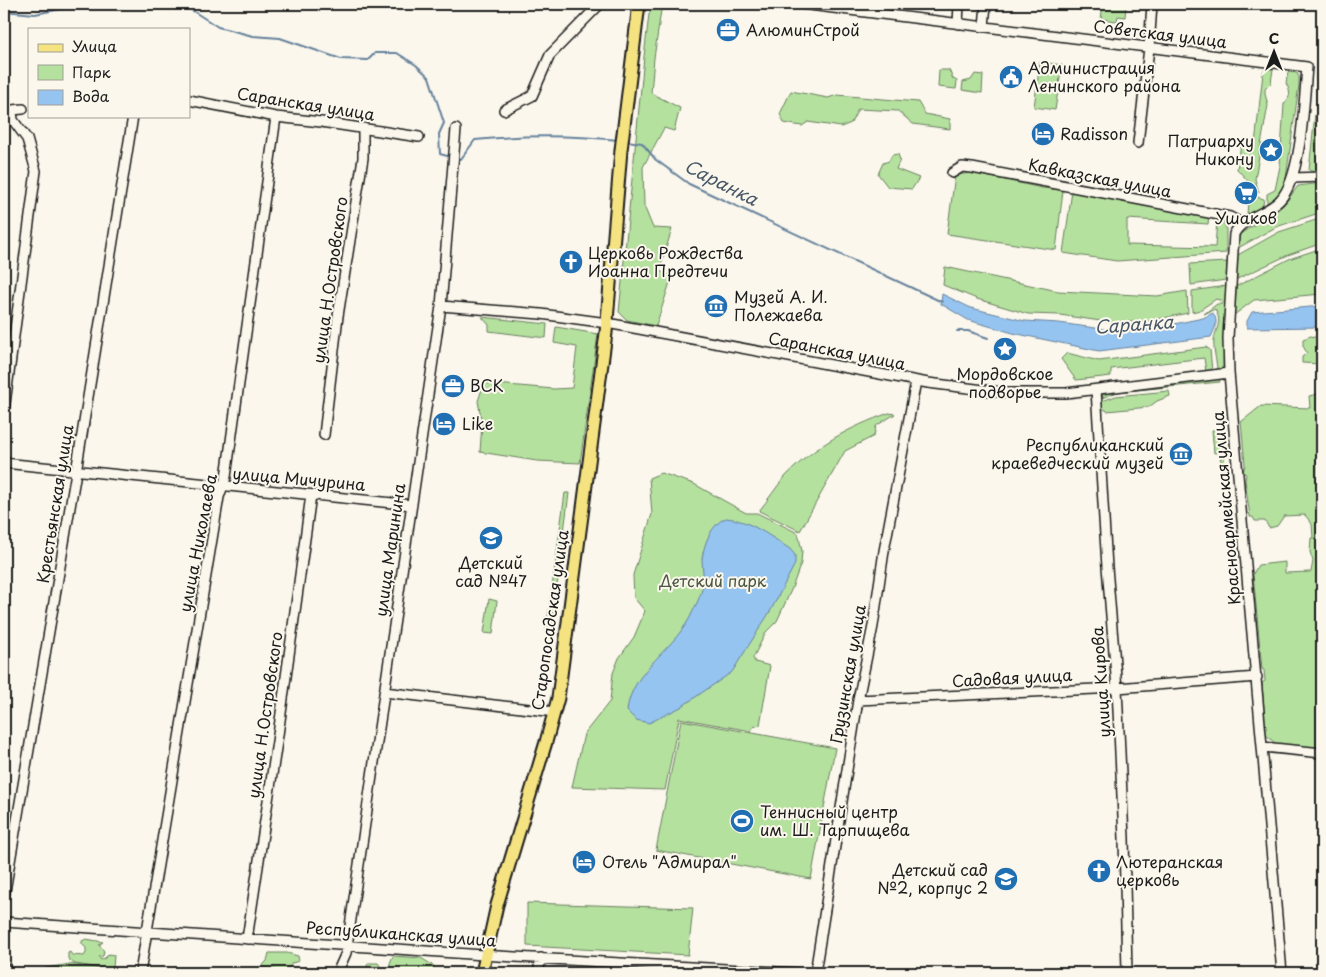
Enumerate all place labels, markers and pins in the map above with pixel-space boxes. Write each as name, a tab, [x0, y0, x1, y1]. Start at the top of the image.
office icon: АлюминСтрой	[715, 17, 741, 43]
place label: АлюминСтрой	[746, 17, 860, 41]
place label: Администрация Ленинского района	[1028, 55, 1180, 97]
public building icon: Администрация Ленинского района	[998, 64, 1024, 90]
hotel icon: Radisson	[1030, 121, 1056, 147]
place label: Radisson	[1060, 121, 1128, 145]
place label: Патриарху Никону	[1168, 128, 1254, 170]
place icon: Патриарху Никону	[1258, 137, 1284, 163]
supermarket icon: Ушаков	[1233, 180, 1259, 206]
place label: Ушаков	[1215, 205, 1277, 229]
place label: Церковь Рождества Иоанна Предтечи	[588, 240, 743, 282]
church icon: Церковь Рождества Иоанна Предтечи	[558, 249, 584, 275]
place label: Музей А. И. Полежаева	[734, 284, 828, 326]
museum icon: Музей А. И. Полежаева	[703, 293, 729, 319]
place icon: Мордовское подворье	[992, 336, 1018, 362]
place label: Мордовское подворье	[956, 361, 1054, 403]
office icon: ВСК	[440, 373, 466, 399]
place label: ВСК	[470, 373, 504, 397]
hotel icon: Like	[431, 411, 457, 437]
place label: Like	[462, 411, 493, 435]
place label: Республиканский краеведческий музей	[991, 432, 1164, 474]
museum icon: Республиканский краеведческий музей	[1168, 441, 1194, 467]
school or university icon: Детский сад №47	[478, 525, 504, 551]
place label: Детский сад №47	[455, 550, 527, 592]
place label: Теннисный центр им. Ш. Тарпищева	[760, 799, 909, 841]
sports icon: Теннисный центр им. Ш. Тарпищева	[729, 808, 755, 834]
hotel icon: Отель "Адмирал"	[571, 849, 597, 875]
place label: Отель "Адмирал"	[602, 849, 737, 873]
place label: Лютеранская церковь	[1116, 849, 1223, 891]
place label: Детский сад №2, корпус 2	[877, 857, 988, 899]
church icon: Лютеранская церковь	[1086, 858, 1112, 884]
school or university icon: Детский сад №2, корпус 2	[993, 866, 1019, 892]

